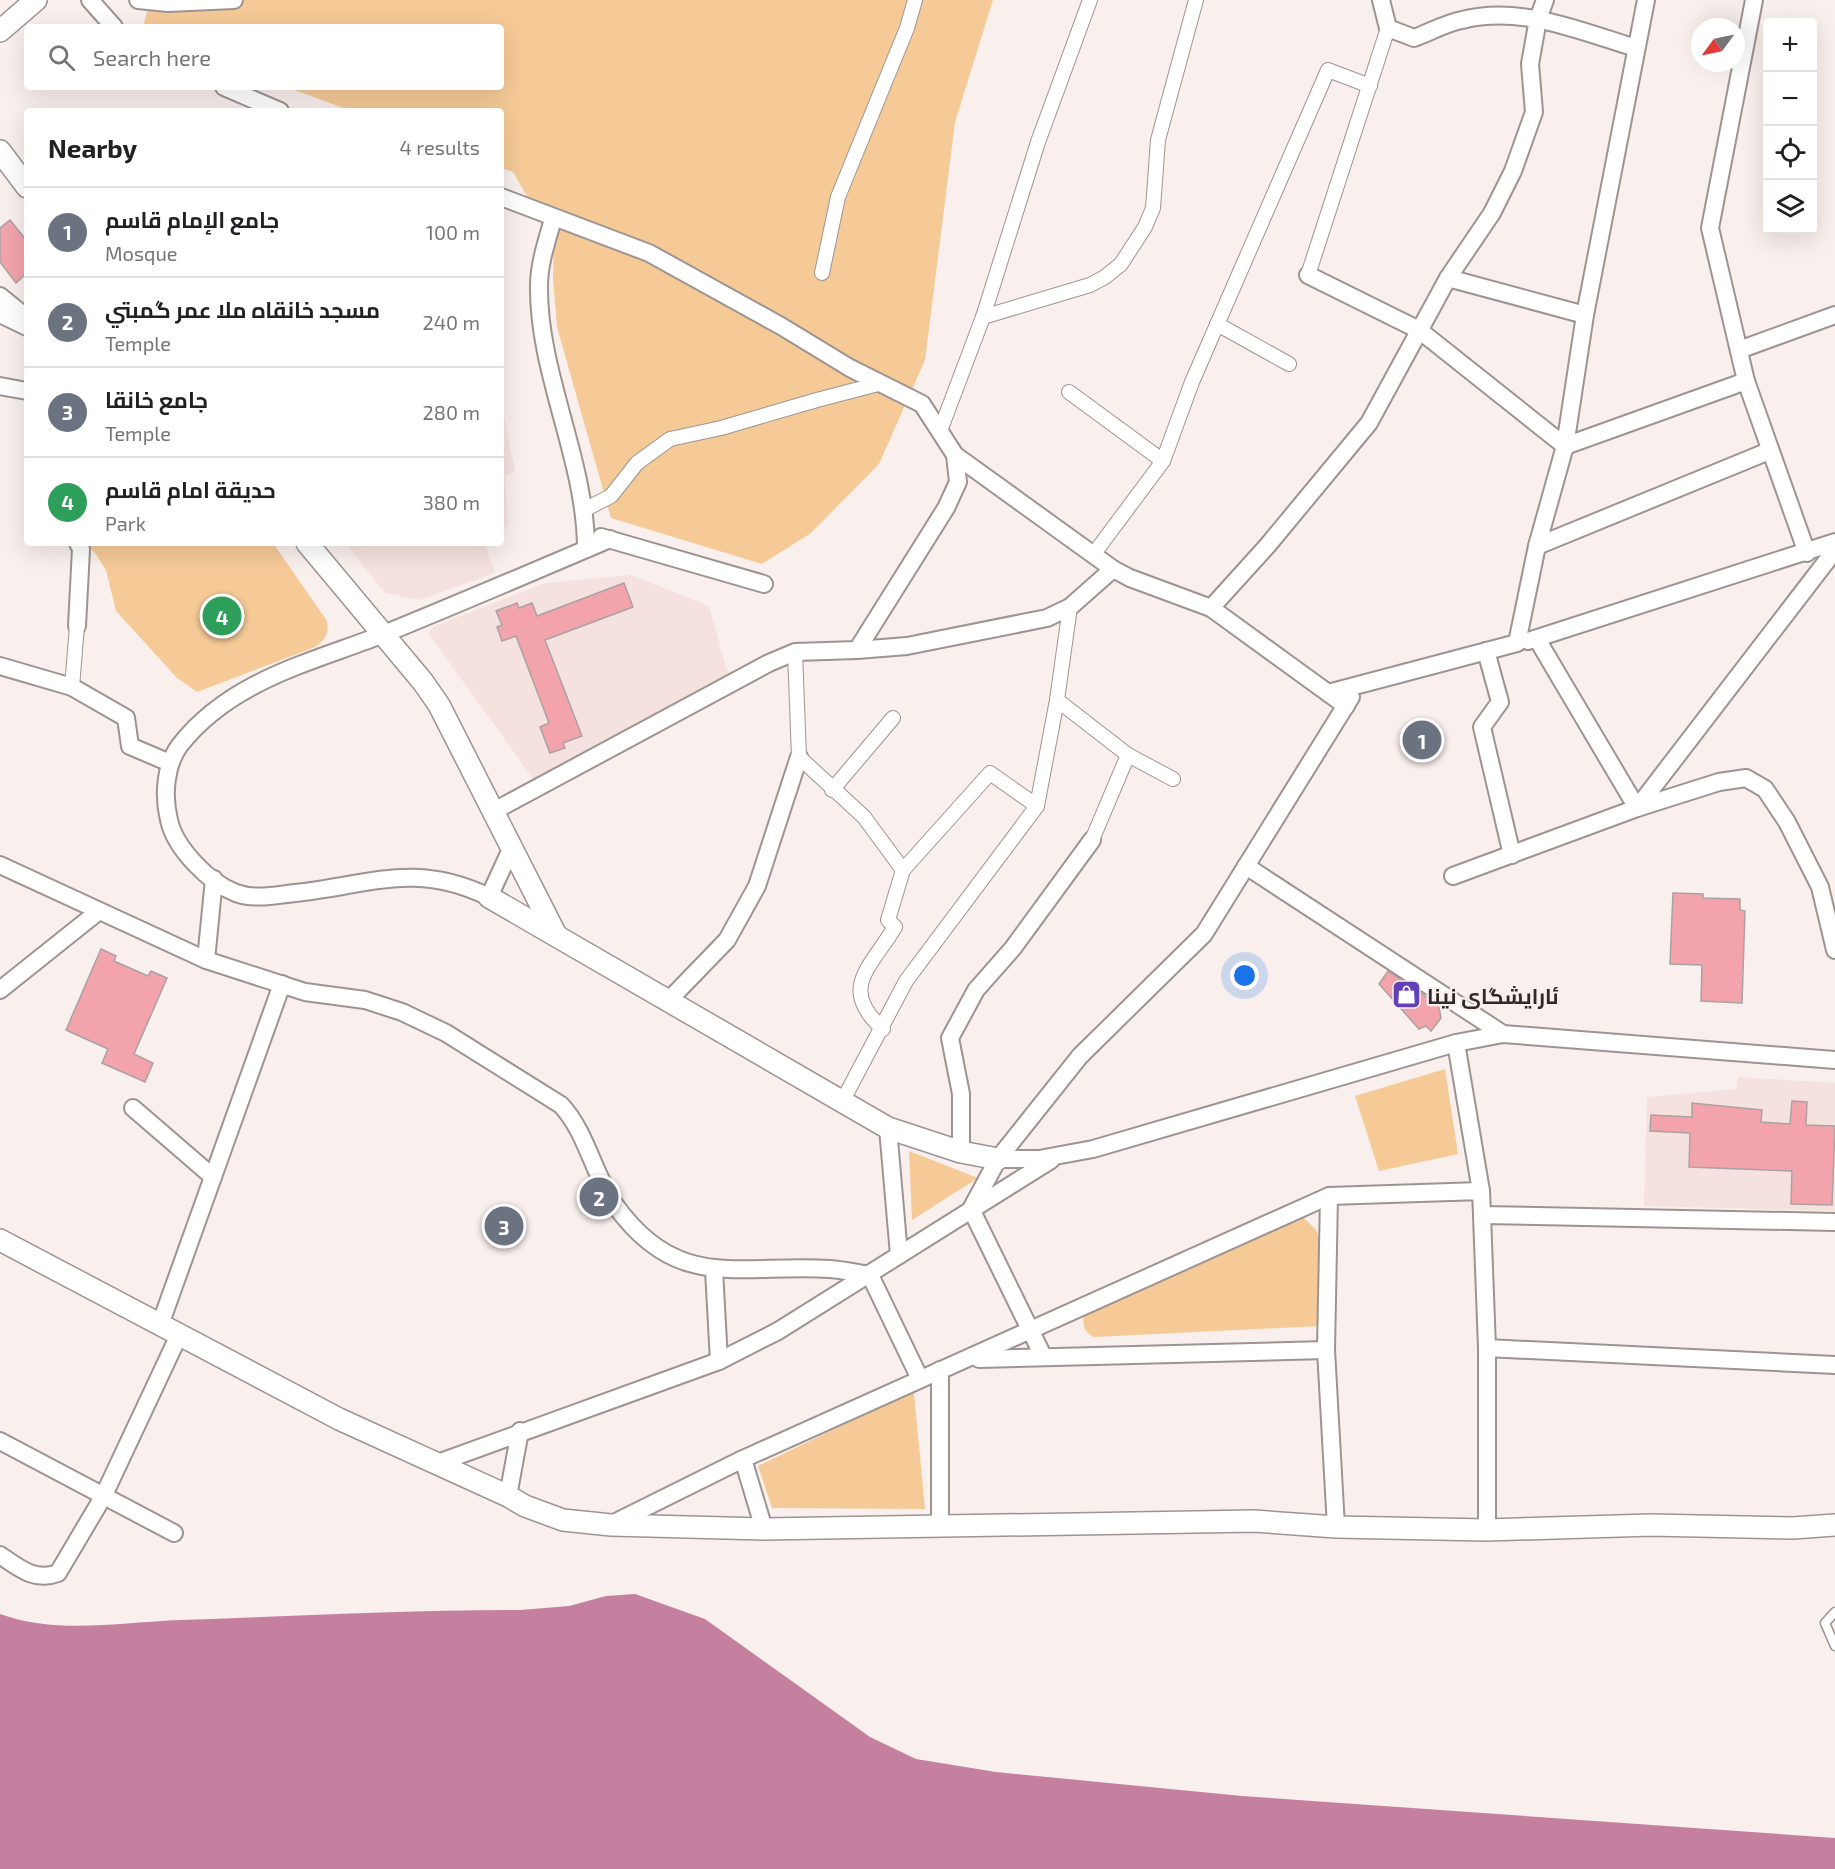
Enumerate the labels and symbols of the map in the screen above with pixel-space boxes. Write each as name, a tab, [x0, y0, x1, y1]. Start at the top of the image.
north arrow	[1691, 18, 1745, 72]
pin: 4	[202, 594, 242, 638]
pin: 1	[1402, 718, 1442, 762]
your location	[1230, 961, 1259, 990]
shop icon: ئارایشگای نینا	[1390, 979, 1422, 1011]
place label: ئارایشگای نینا	[1427, 983, 1559, 1009]
pin: 2	[580, 1174, 618, 1220]
pin: 3	[484, 1204, 524, 1248]

